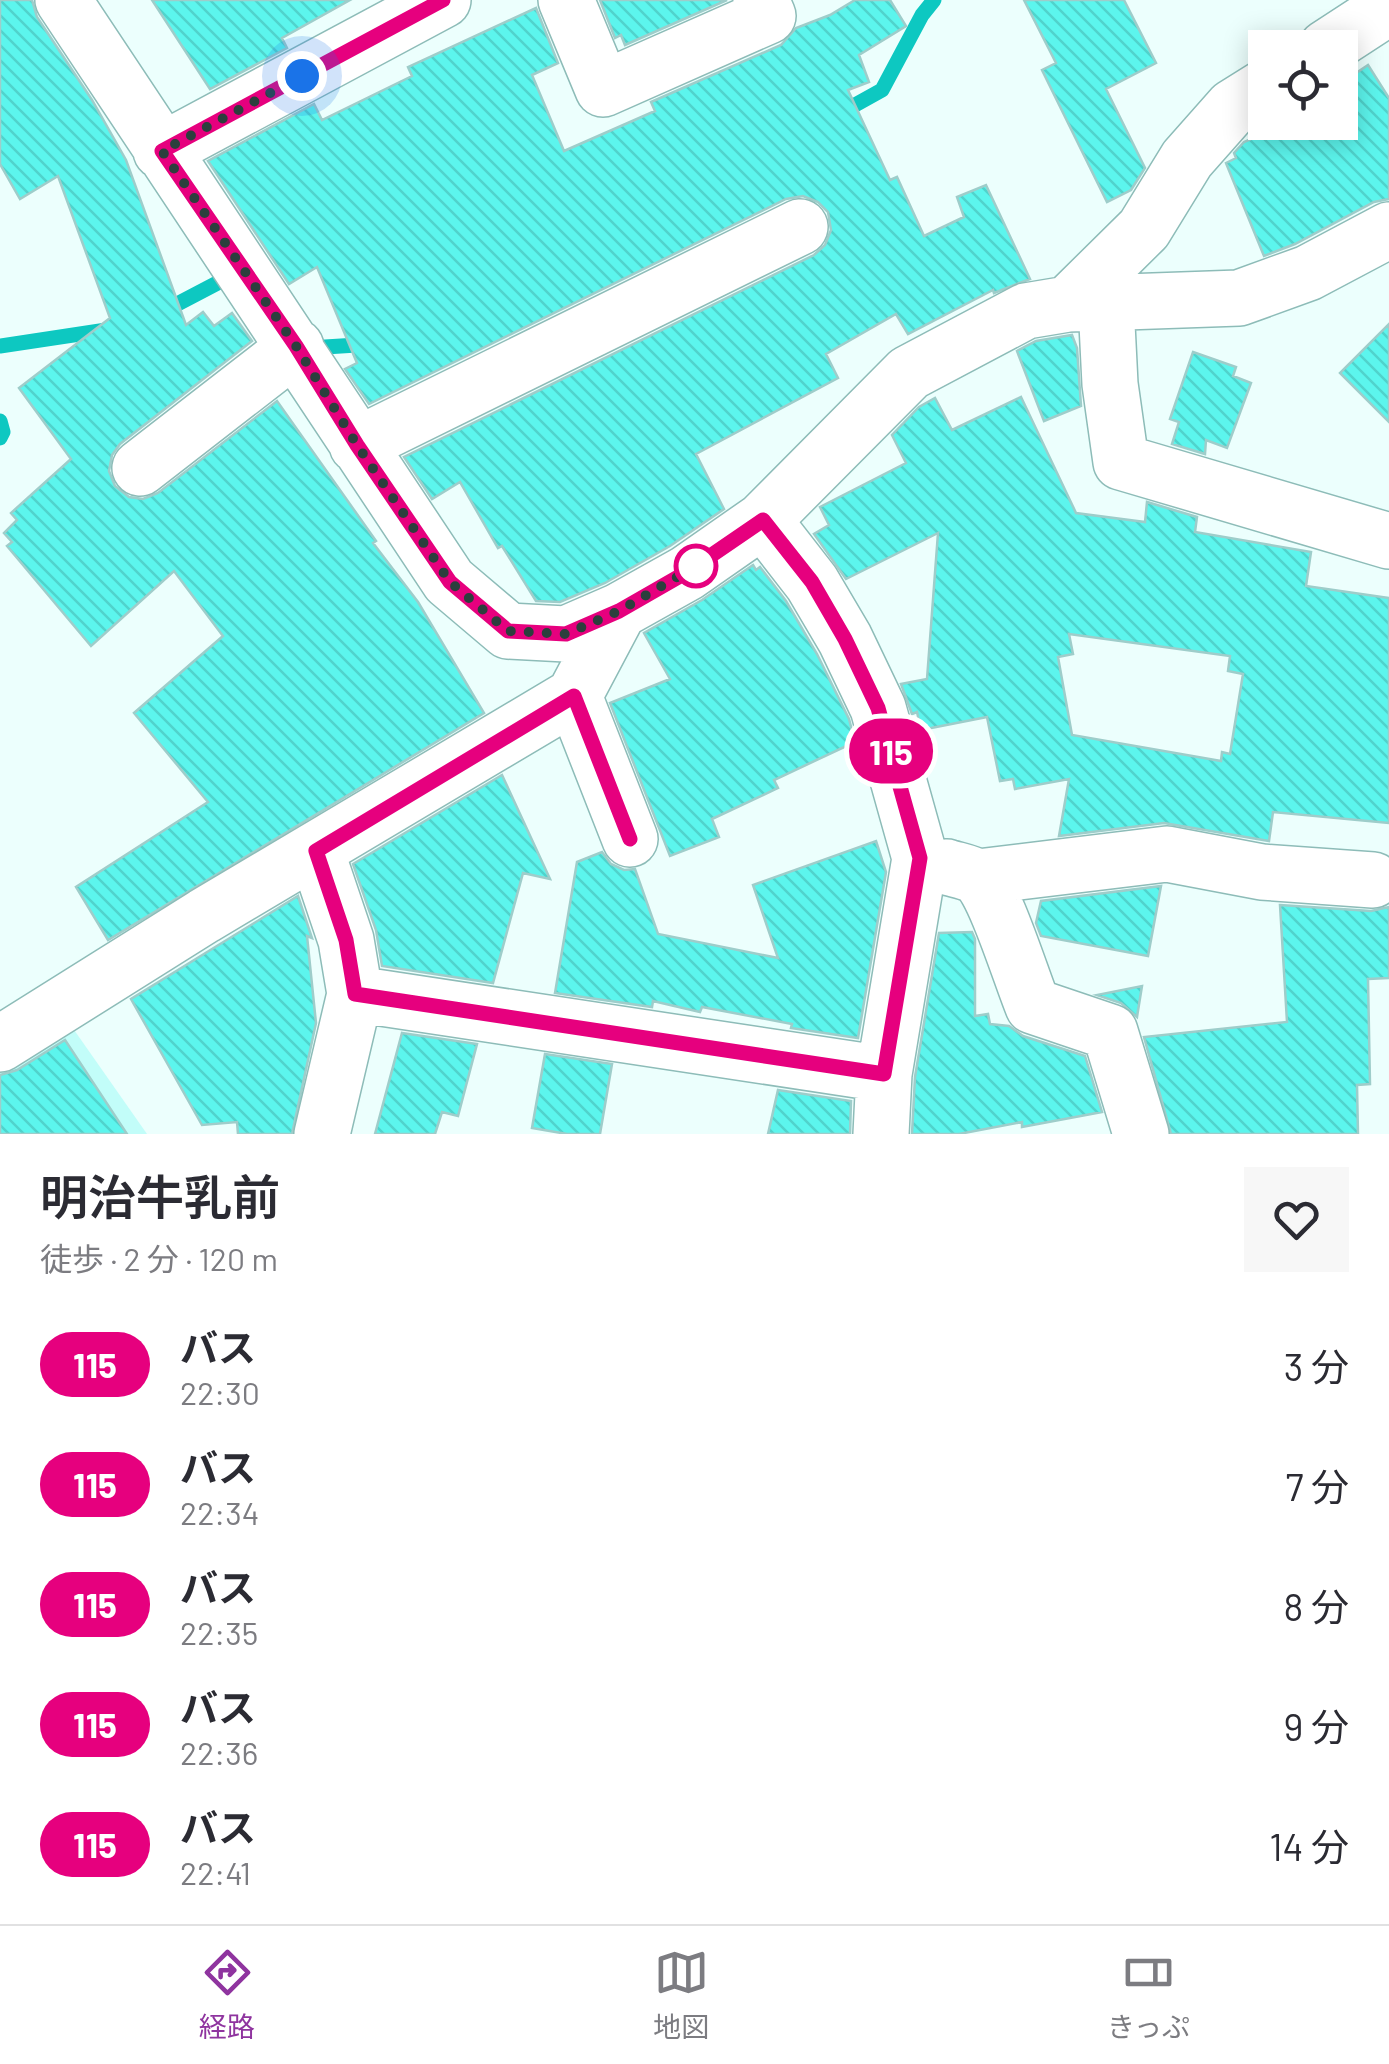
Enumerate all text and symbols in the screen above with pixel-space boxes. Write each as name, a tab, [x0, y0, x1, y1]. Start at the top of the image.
map controls	[1248, 30, 1358, 140]
button: locate	[1248, 30, 1358, 140]
your location	[277, 51, 327, 101]
unlabelled marker	[675, 545, 717, 587]
line badge: 115	[834, 718, 948, 784]
text: 115	[869, 730, 913, 772]
text: 明治牛乳前	[40, 1167, 280, 1225]
button: heart	[1244, 1167, 1349, 1272]
text: 徒歩 · 2 分 · 120 m	[40, 1239, 278, 1277]
text: バス	[180, 1324, 256, 1370]
text: 115	[73, 1343, 117, 1385]
text: 3 分	[1284, 1343, 1349, 1389]
text: 22:30	[180, 1373, 260, 1411]
text: バス	[180, 1444, 256, 1490]
text: 115	[73, 1463, 117, 1505]
text: 7 分	[1285, 1463, 1349, 1509]
text: 22:34	[180, 1493, 259, 1531]
text: バス	[180, 1564, 256, 1610]
text: 115	[73, 1583, 117, 1625]
text: 8 分	[1284, 1583, 1349, 1629]
text: 22:35	[180, 1613, 258, 1651]
text: バス	[180, 1684, 256, 1730]
text: 115	[73, 1703, 117, 1745]
text: 9 分	[1284, 1703, 1349, 1749]
text: 22:36	[180, 1733, 258, 1771]
text: バス	[180, 1804, 256, 1850]
text: 115	[73, 1823, 117, 1865]
text: 14 分	[1269, 1823, 1349, 1869]
text: 22:41	[180, 1853, 251, 1891]
tab: 経路	[199, 1945, 255, 2045]
tab: 地図	[653, 1945, 709, 2045]
tab: きっぷ	[1107, 1945, 1190, 2045]

